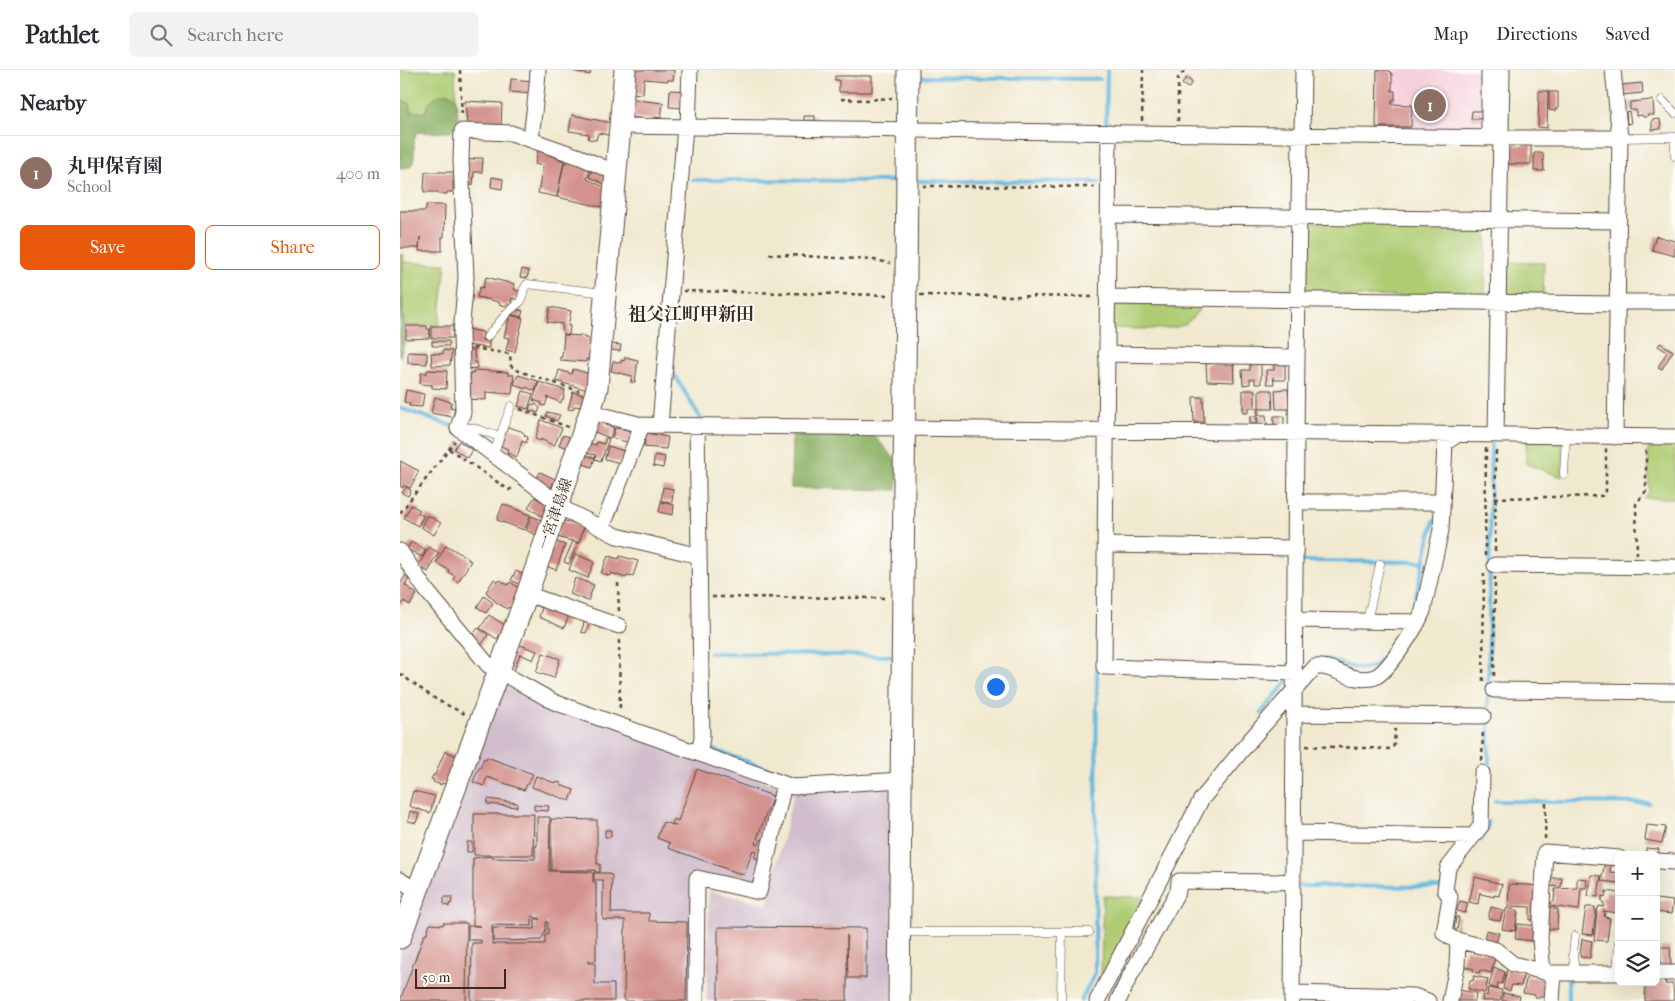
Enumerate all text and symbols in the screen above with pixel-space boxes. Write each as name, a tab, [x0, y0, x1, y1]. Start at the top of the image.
search box	[129, 12, 479, 57]
text: Pathlet	[25, 21, 99, 49]
icon: search	[147, 21, 175, 49]
text: Search here	[187, 24, 284, 46]
text: Map	[1434, 24, 1468, 45]
text: Directions	[1496, 24, 1577, 45]
text: Saved	[1605, 24, 1650, 45]
pin: 1	[1414, 86, 1446, 124]
text: Nearby	[20, 91, 86, 115]
text: 丸甲保育園	[67, 155, 162, 177]
text: 1	[33, 164, 39, 183]
text: 400 m	[336, 164, 380, 183]
text: School	[67, 177, 112, 196]
button: Save	[20, 225, 195, 270]
button: Share	[205, 225, 380, 270]
district label: 祖父江町甲新田	[628, 304, 754, 325]
street label: 一宮津島線	[534, 476, 576, 552]
your location	[983, 674, 1009, 700]
map controls	[1615, 851, 1660, 986]
button: +	[1615, 851, 1660, 896]
button: −	[1615, 896, 1660, 941]
button: layers	[1615, 941, 1660, 986]
scale bar	[415, 966, 506, 989]
text: 50 m	[422, 969, 450, 986]

